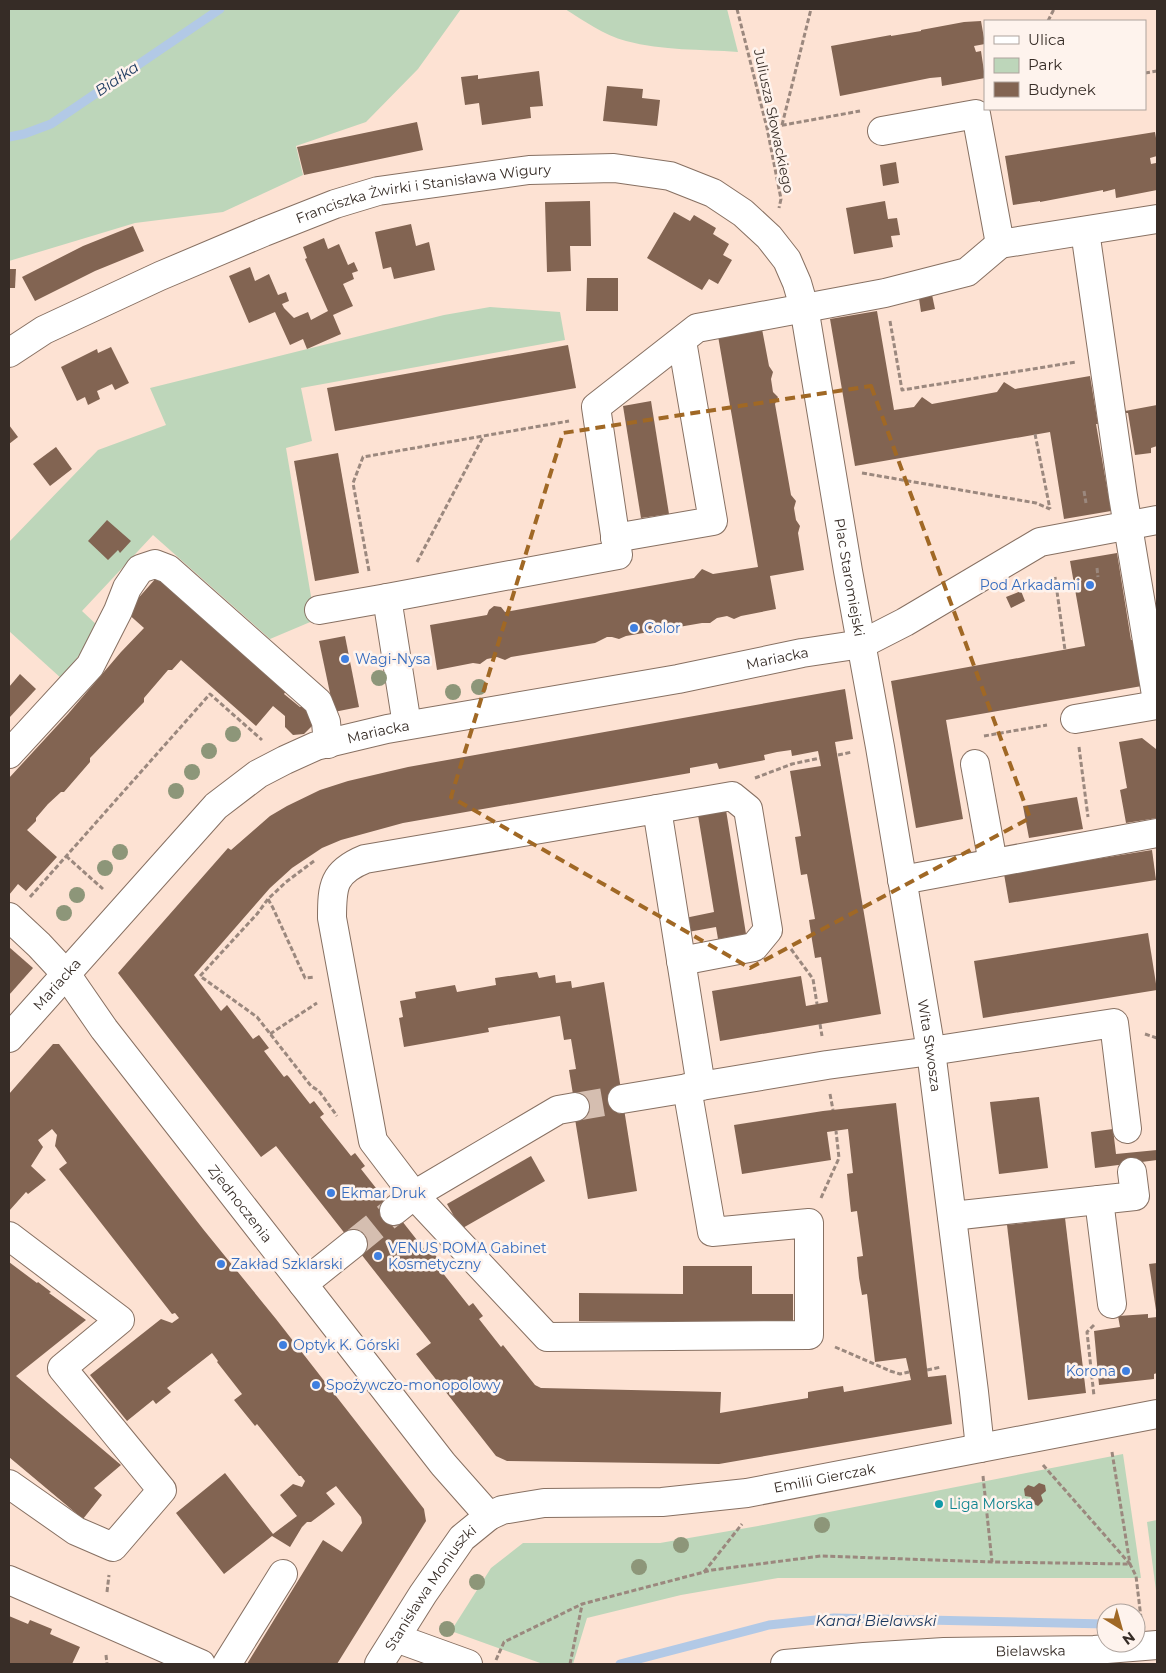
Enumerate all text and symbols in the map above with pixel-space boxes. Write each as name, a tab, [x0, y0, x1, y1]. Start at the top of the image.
legend	[984, 20, 1146, 110]
text: Ulica	[1028, 30, 1065, 49]
street label: Juliusza Słowackiego	[750, 46, 798, 195]
text: Park	[1028, 55, 1062, 74]
water label: Białka	[91, 57, 142, 100]
text: Budynek	[1028, 80, 1096, 99]
street label: Franciszka Żwirki i Stanisława Wigury	[293, 160, 551, 228]
street label: Plac Staromiejski	[830, 517, 869, 638]
place label: Pod Arkadami	[980, 576, 1080, 594]
marker: Pod Arkadami	[1084, 579, 1096, 591]
place label: Color	[644, 619, 681, 637]
marker: Color	[628, 622, 640, 634]
street label: Mariacka	[745, 643, 810, 673]
place label: Wagi-Nysa	[355, 650, 431, 668]
marker: Wagi-Nysa	[339, 653, 351, 665]
street label: Mariacka	[345, 716, 411, 747]
street label: Mariacka	[29, 955, 85, 1014]
street label: Wita Stwosza	[913, 998, 945, 1093]
street label: Zjednoczenia	[204, 1161, 276, 1246]
place label: Ekmar Druk	[341, 1184, 427, 1202]
marker: Ekmar Druk	[325, 1187, 337, 1199]
place label: VENUS ROMA Gabinet Kosmetyczny	[388, 1239, 547, 1273]
marker: VENUS ROMA Gabinet Kosmetyczny	[372, 1250, 384, 1262]
place label: Zakład Szklarski	[231, 1255, 343, 1273]
marker: Zakład Szklarski	[215, 1258, 227, 1270]
place label: Optyk K. Górski	[293, 1336, 400, 1354]
marker: Optyk K. Górski	[277, 1339, 289, 1351]
place label: Korona	[1066, 1362, 1116, 1380]
marker: Korona	[1120, 1365, 1132, 1377]
place label: Spożywczo-monopolowy	[326, 1376, 501, 1394]
marker: Spożywczo-monopolowy	[310, 1379, 322, 1391]
street label: Emilii Gierczak	[772, 1459, 877, 1497]
place label: Liga Morska	[949, 1495, 1034, 1513]
marker: Liga Morska	[933, 1498, 945, 1510]
street label: Stanisława Moniuszki	[381, 1521, 480, 1654]
north arrow	[1096, 1603, 1146, 1653]
water label: Kanał Bielawski	[815, 1611, 938, 1630]
text: N	[1119, 1628, 1139, 1649]
street label: Bielawska	[995, 1641, 1066, 1660]

